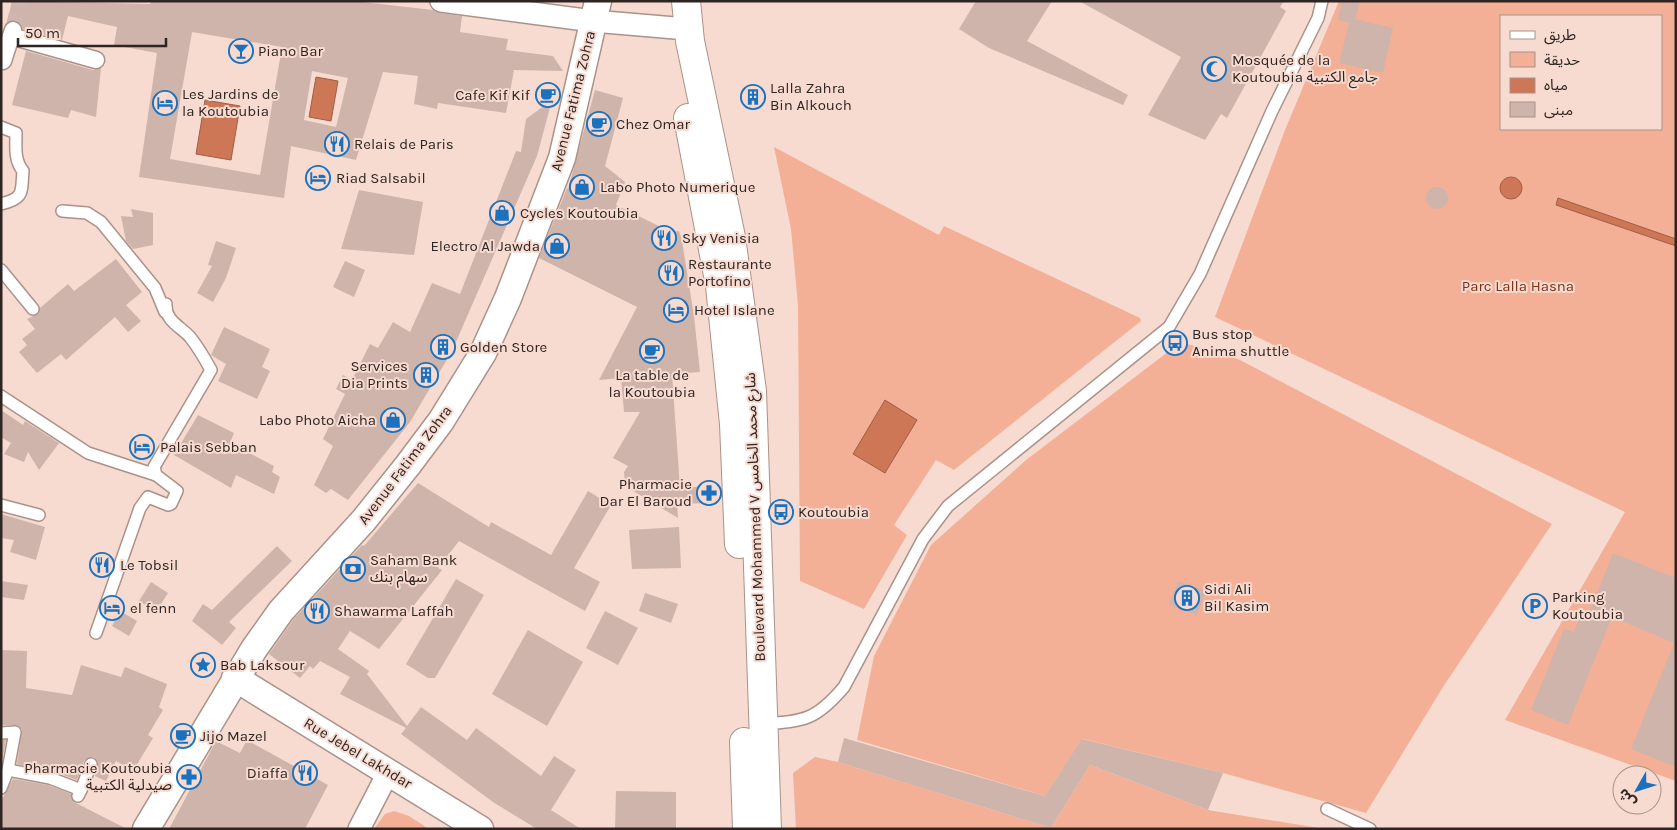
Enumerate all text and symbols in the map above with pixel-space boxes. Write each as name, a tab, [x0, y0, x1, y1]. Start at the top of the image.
scale bar	[18, 15, 165, 47]
legend	[1500, 15, 1662, 130]
text: 50 m	[25, 24, 60, 42]
text: طريق	[1544, 26, 1576, 45]
street label: Avenue Fatima Zohra	[547, 29, 599, 173]
bar icon: Piano Bar	[228, 38, 254, 64]
place label: Piano Bar	[258, 42, 323, 60]
place label: Mosquée de la Koutoubia جامع الكتبية	[1232, 51, 1378, 89]
text: حديقة	[1544, 51, 1580, 69]
mosque icon: Mosquée de la Koutoubia جامع الكتبية	[1201, 56, 1227, 82]
text: مياه	[1544, 76, 1568, 94]
place label: Lalla Zahra Bin Alkouch	[770, 79, 852, 114]
cafe icon: Cafe Kif Kif	[535, 82, 561, 108]
building icon: Lalla Zahra Bin Alkouch	[740, 84, 766, 110]
place label: Les Jardins de la Koutoubia	[182, 85, 278, 120]
place label: Cafe Kif Kif	[455, 86, 531, 104]
hotel icon: Les Jardins de la Koutoubia	[152, 90, 178, 116]
text: مبنى	[1544, 101, 1573, 119]
cafe icon: Chez Omar	[586, 111, 612, 137]
place label: Chez Omar	[616, 115, 691, 133]
restaurant icon: Relais de Paris	[324, 131, 350, 157]
place label: Relais de Paris	[354, 135, 454, 153]
hotel icon: Riad Salsabil	[305, 165, 331, 191]
place label: Riad Salsabil	[336, 169, 426, 187]
shop icon: Labo Photo Numerique	[569, 174, 595, 200]
place label: Labo Photo Numerique	[600, 178, 755, 196]
shop icon: Cycles Koutoubia	[489, 200, 515, 226]
place label: Cycles Koutoubia	[520, 204, 638, 222]
restaurant icon: Sky Venisia	[651, 225, 677, 251]
place label: Sky Venisia	[682, 229, 760, 247]
shop icon: Electro Al Jawda	[544, 233, 570, 259]
place label: Electro Al Jawda	[430, 237, 540, 255]
place label: Restaurante Portofino	[688, 255, 772, 290]
restaurant icon: Restaurante Portofino	[658, 260, 684, 286]
park label: Parc Lalla Hasna	[1462, 277, 1574, 295]
hotel icon: Hotel Islane	[663, 297, 689, 323]
place label: Hotel Islane	[694, 301, 775, 319]
place label: Bus stop Anima shuttle	[1192, 325, 1289, 360]
bus stop icon: Bus stop Anima shuttle	[1162, 330, 1188, 356]
building icon: Golden Store	[430, 334, 456, 360]
place label: Golden Store	[460, 338, 547, 356]
cafe icon: La table de la Koutoubia	[639, 338, 665, 364]
place label: Services Dia Prints	[341, 357, 408, 392]
building icon: Services Dia Prints	[413, 362, 439, 388]
place label: La table de la Koutoubia	[609, 366, 695, 401]
street label: Boulevard Mohammed V شارع محمد الخامس	[741, 372, 772, 662]
street label: Avenue Fatima Zohra	[354, 402, 456, 528]
shop icon: Labo Photo Aicha	[380, 407, 406, 433]
place label: Labo Photo Aicha	[259, 411, 376, 429]
hotel icon: Palais Sebban	[129, 434, 155, 460]
place label: Palais Sebban	[160, 438, 257, 456]
place label: Pharmacie Dar El Baroud	[599, 475, 692, 510]
pharmacy icon: Pharmacie Dar El Baroud	[696, 480, 722, 506]
bus stop icon: Koutoubia	[768, 499, 794, 525]
place label: Koutoubia	[798, 503, 869, 521]
place label: Saham Bank سهام بنك	[370, 551, 457, 588]
restaurant icon: Le Tobsil	[89, 552, 115, 578]
place label: Le Tobsil	[120, 556, 178, 574]
bank icon: Saham Bank سهام بنك	[340, 556, 366, 582]
place label: Sidi Ali Bil Kasim	[1204, 580, 1269, 615]
building icon: Sidi Ali Bil Kasim	[1174, 585, 1200, 611]
place label: Parking Koutoubia	[1552, 588, 1623, 623]
parking icon: Parking Koutoubia	[1522, 593, 1548, 619]
hotel icon: el fenn	[99, 595, 125, 621]
restaurant icon: Shawarma Laffah	[304, 598, 330, 624]
place label: el fenn	[130, 599, 176, 617]
place label: Shawarma Laffah	[334, 602, 454, 620]
place icon: Bab Laksour	[190, 652, 216, 678]
place label: Bab Laksour	[220, 656, 305, 674]
street label: Rue Jebel Lakhdar	[301, 714, 416, 793]
cafe icon: Jijo Mazel	[170, 723, 196, 749]
place label: Jijo Mazel	[200, 727, 267, 745]
place label: Pharmacie Koutoubia صيدلية الكتبية	[24, 759, 172, 794]
restaurant icon: Diaffa	[292, 760, 318, 786]
pharmacy icon: Pharmacie Koutoubia صيدلية الكتبية	[176, 764, 202, 790]
place label: Diaffa	[247, 764, 288, 782]
north arrow	[1612, 765, 1662, 815]
text: ش	[1615, 785, 1640, 811]

